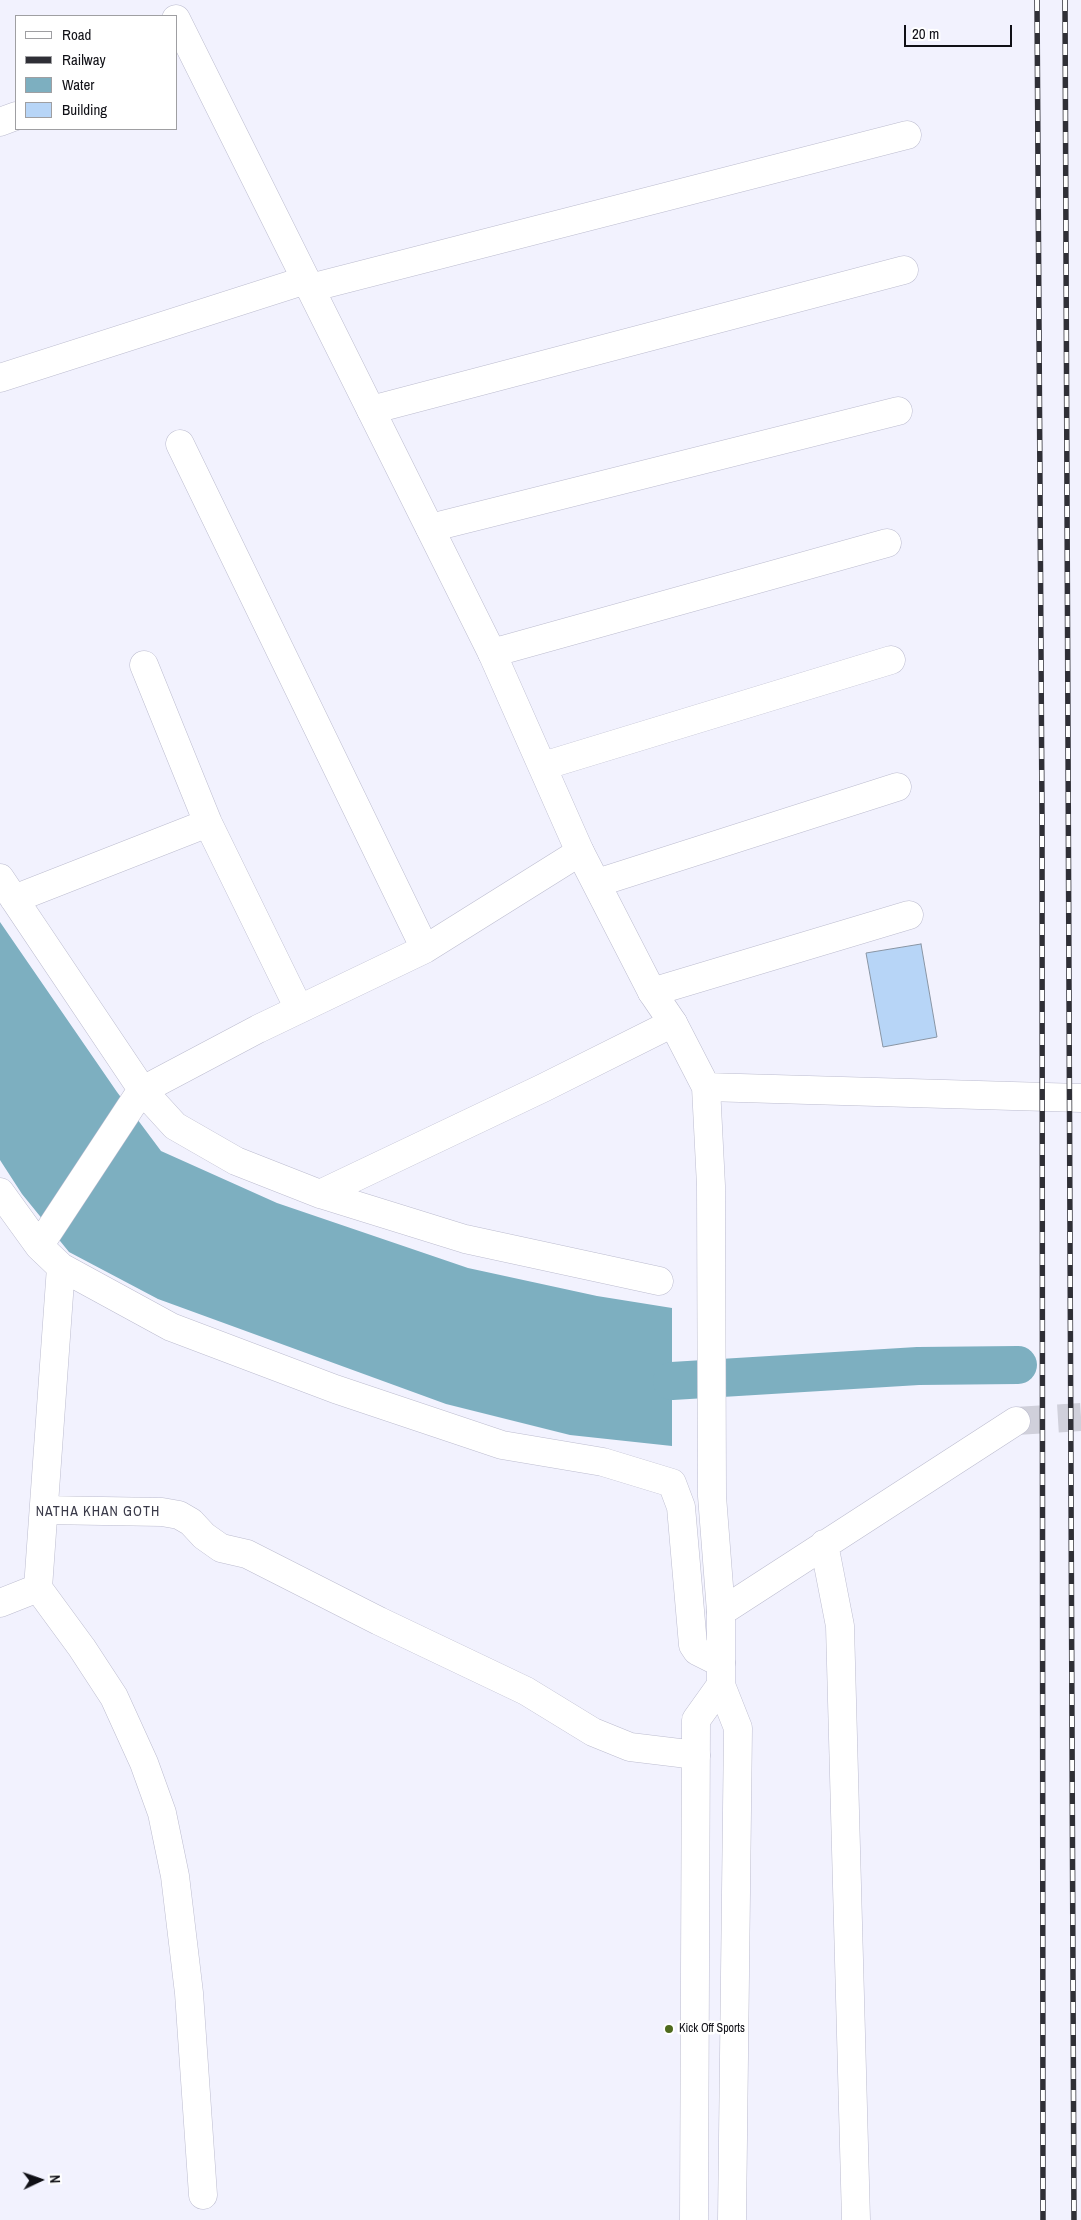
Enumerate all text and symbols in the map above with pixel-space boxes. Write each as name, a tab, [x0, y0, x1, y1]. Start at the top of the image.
legend	[15, 15, 178, 130]
scale bar	[906, 15, 1014, 47]
text: 20 m	[912, 23, 939, 44]
text: Road	[62, 24, 91, 45]
text: Railway	[62, 49, 106, 70]
text: Water	[62, 74, 94, 95]
text: Building	[62, 99, 107, 120]
district label: NATHA KHAN GOTH	[34, 1504, 162, 1520]
place label: Kick Off Sports	[679, 2022, 745, 2036]
marker: Kick Off Sports	[663, 2023, 675, 2035]
north arrow	[15, 2155, 65, 2205]
text: N	[46, 2175, 64, 2184]

